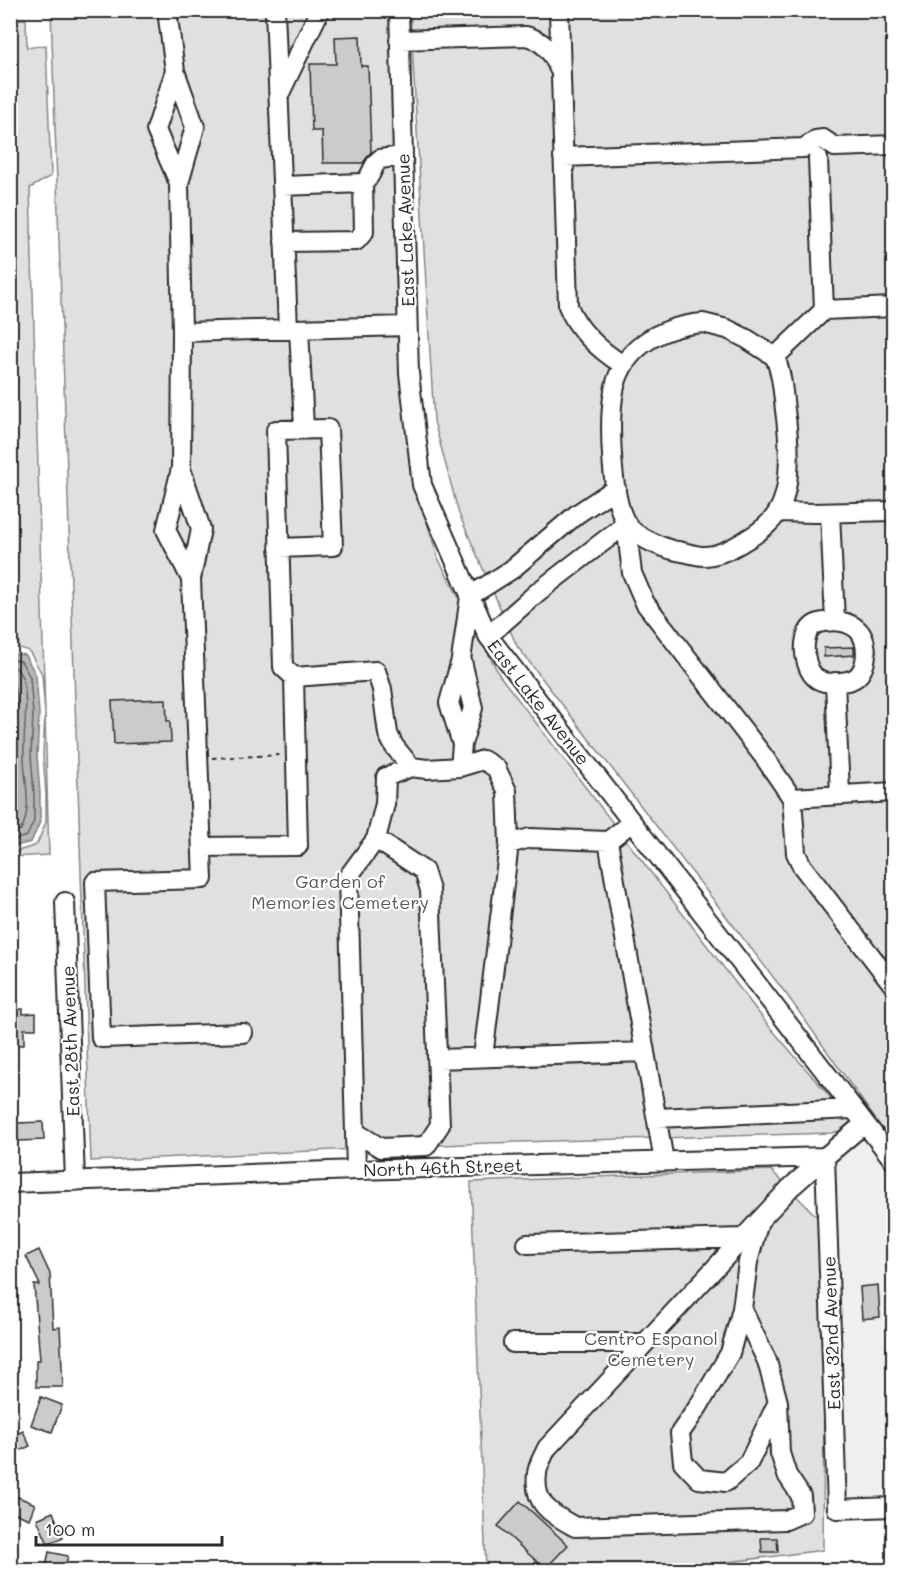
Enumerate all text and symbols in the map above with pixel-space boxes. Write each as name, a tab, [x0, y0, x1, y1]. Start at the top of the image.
street label: East Lake Avenue	[390, 153, 420, 307]
street label: East Lake Avenue	[482, 634, 596, 770]
park label: Garden of Memories Cemetery	[251, 869, 429, 914]
street label: East 28th Avenue	[55, 965, 85, 1117]
street label: North 46th Street	[363, 1152, 523, 1182]
street label: East 32nd Avenue	[816, 1256, 846, 1410]
park label: Centro Espanol Cemetery	[584, 1326, 718, 1371]
scale bar	[36, 1509, 222, 1547]
text: 100 m	[45, 1517, 95, 1541]

